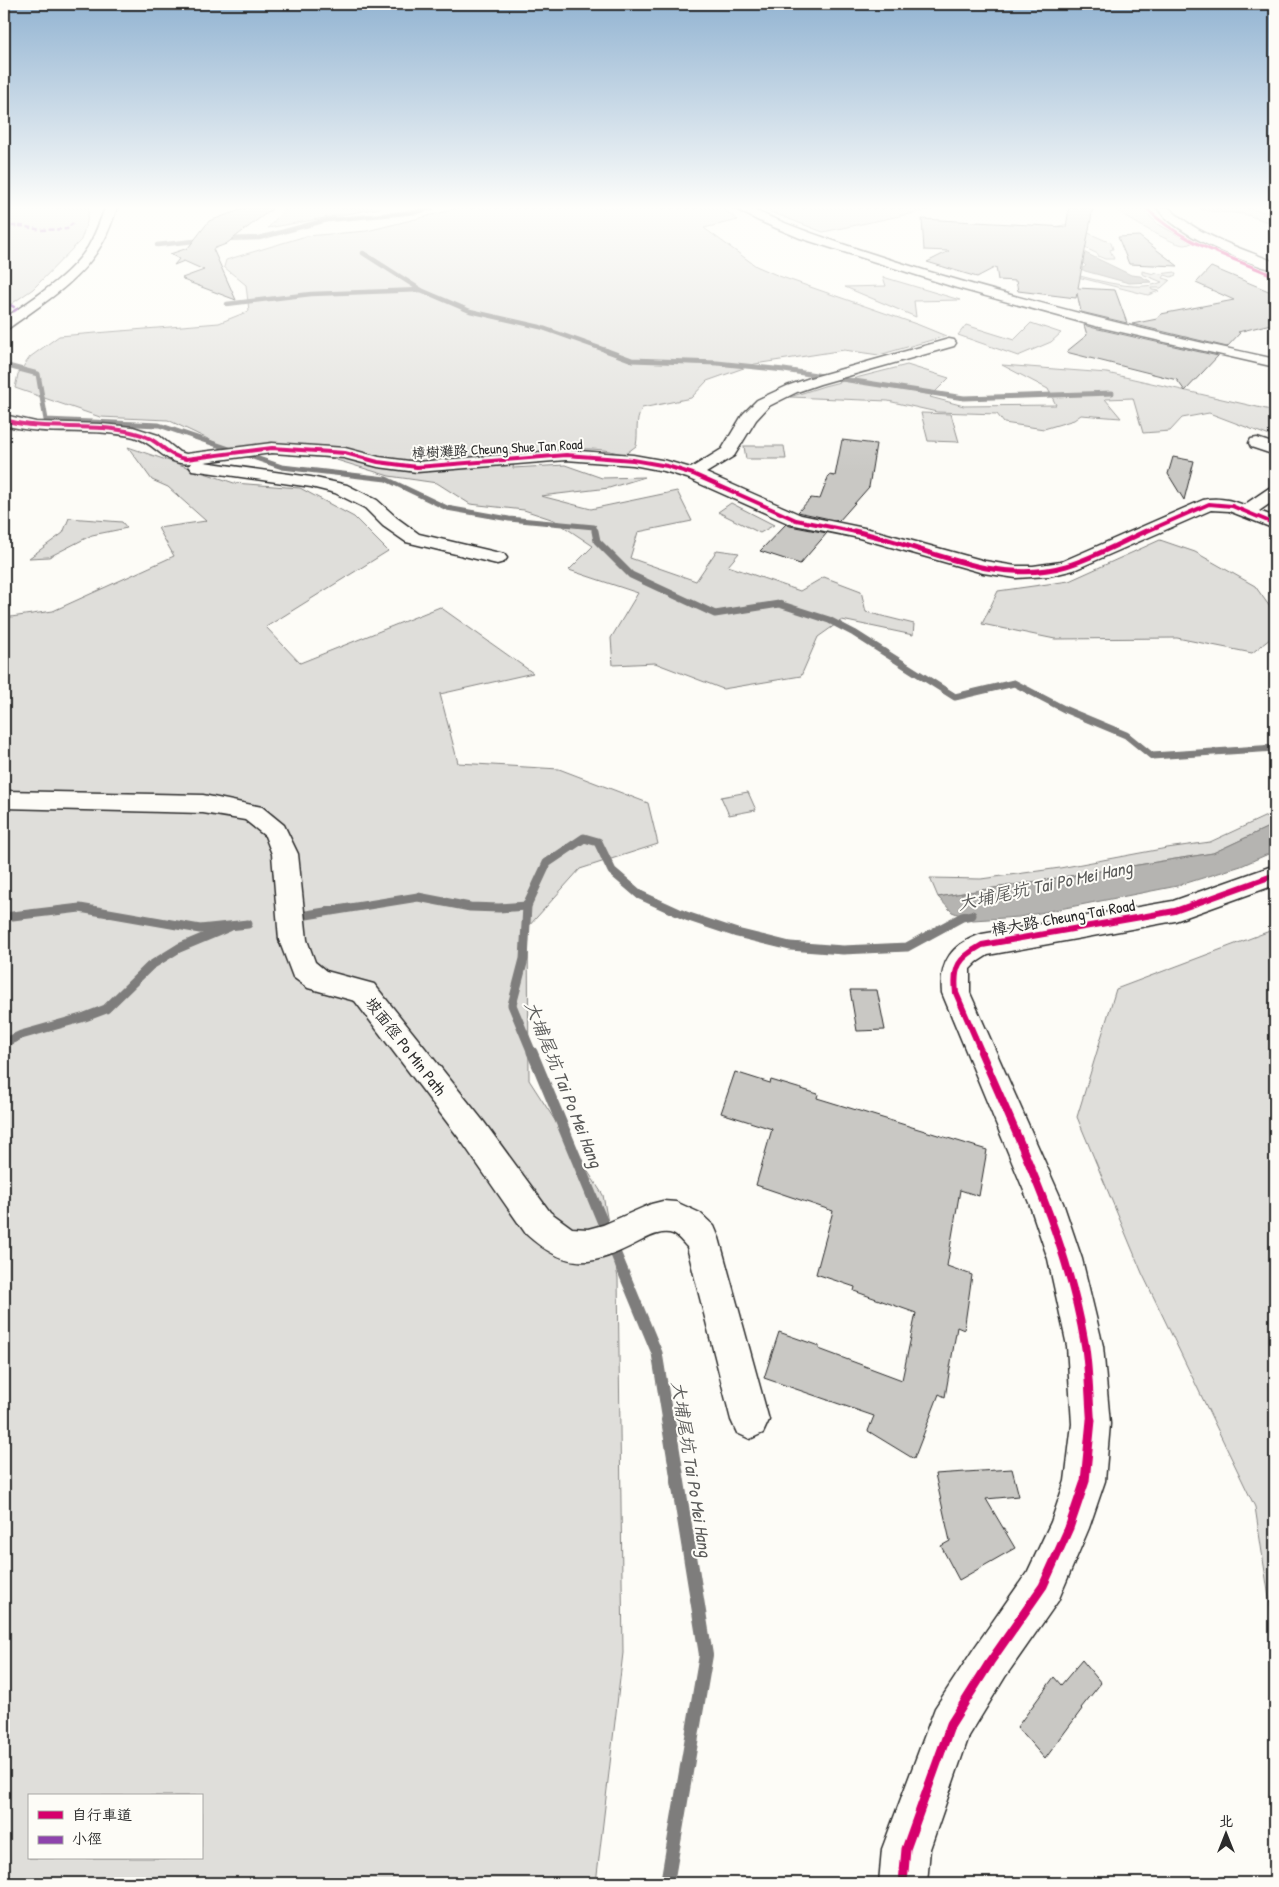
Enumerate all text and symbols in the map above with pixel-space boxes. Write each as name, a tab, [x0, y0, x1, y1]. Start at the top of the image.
street label: 樟樹灘路 Cheung Shue Tan Road	[411, 434, 583, 463]
water label: 大埔尾坑 Tai Po Mei Hang	[956, 854, 1135, 916]
street label: 樟大路 Cheung Tai Road	[990, 894, 1136, 940]
street label: 坡面徑 Po Min Path	[360, 992, 452, 1100]
water label: 大埔尾坑 Tai Po Mei Hang	[519, 997, 609, 1172]
water label: 大埔尾坑 Tai Po Mei Hang	[666, 1379, 718, 1560]
legend	[28, 1794, 202, 1860]
text: 自行車道	[72, 1804, 132, 1825]
north arrow	[1202, 1810, 1252, 1860]
text: 北	[1219, 1811, 1233, 1830]
text: 小徑	[72, 1828, 102, 1849]

